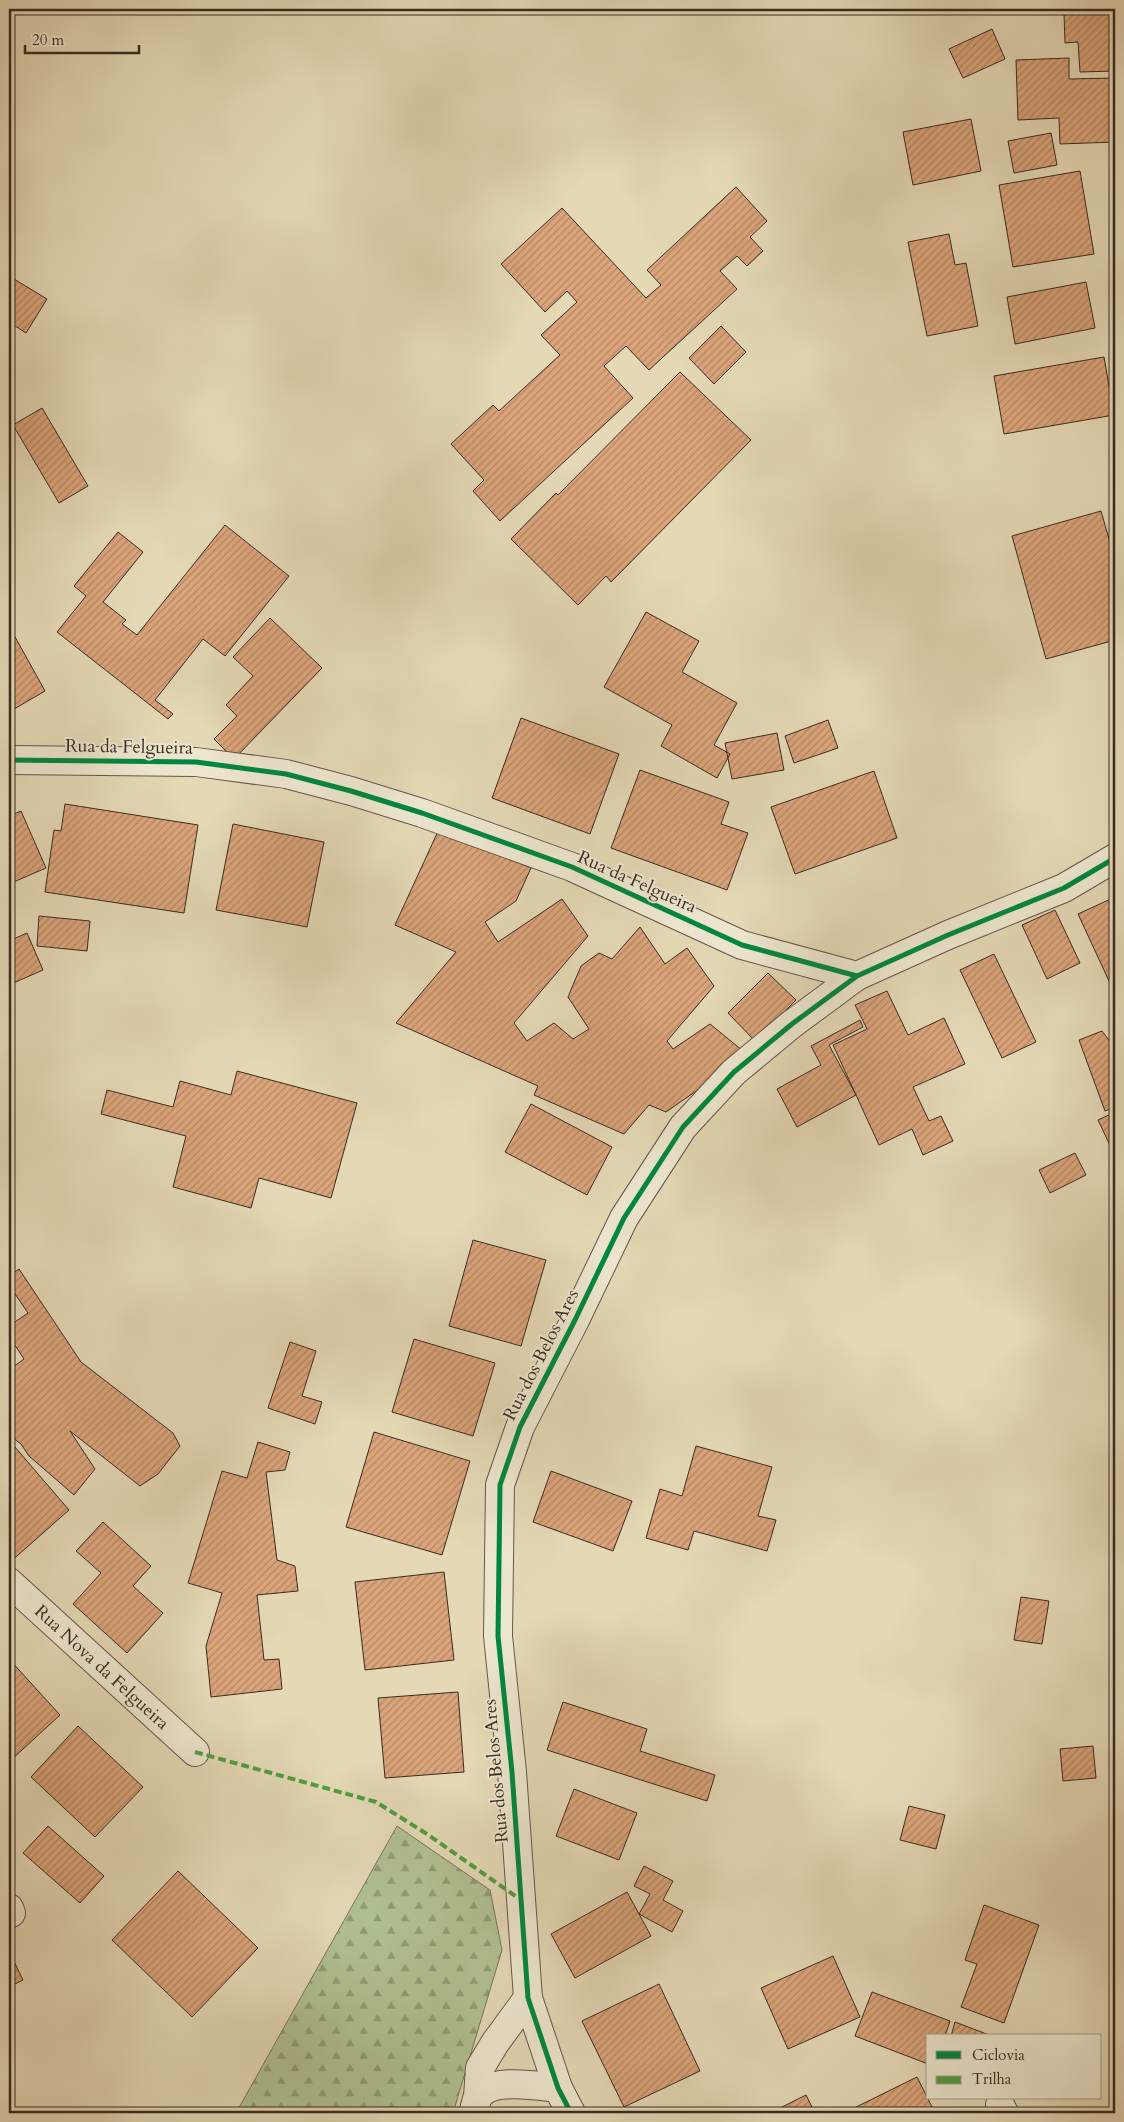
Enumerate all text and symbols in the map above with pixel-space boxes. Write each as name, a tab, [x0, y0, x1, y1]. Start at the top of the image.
scale bar	[25, 22, 139, 54]
text: 20 m	[32, 30, 64, 50]
street label: Rua da Felgueira	[65, 733, 193, 761]
street label: Rua da Felgueira	[574, 845, 701, 919]
street label: Rua dos Belos Ares	[497, 1285, 585, 1425]
street label: Rua Nova da Felgueira	[29, 1599, 175, 1735]
street label: Rua dos Belos Ares	[477, 1698, 515, 1844]
legend	[926, 2034, 1102, 2100]
text: Ciclovia	[972, 2045, 1025, 2065]
text: Trilha	[972, 2069, 1012, 2089]

